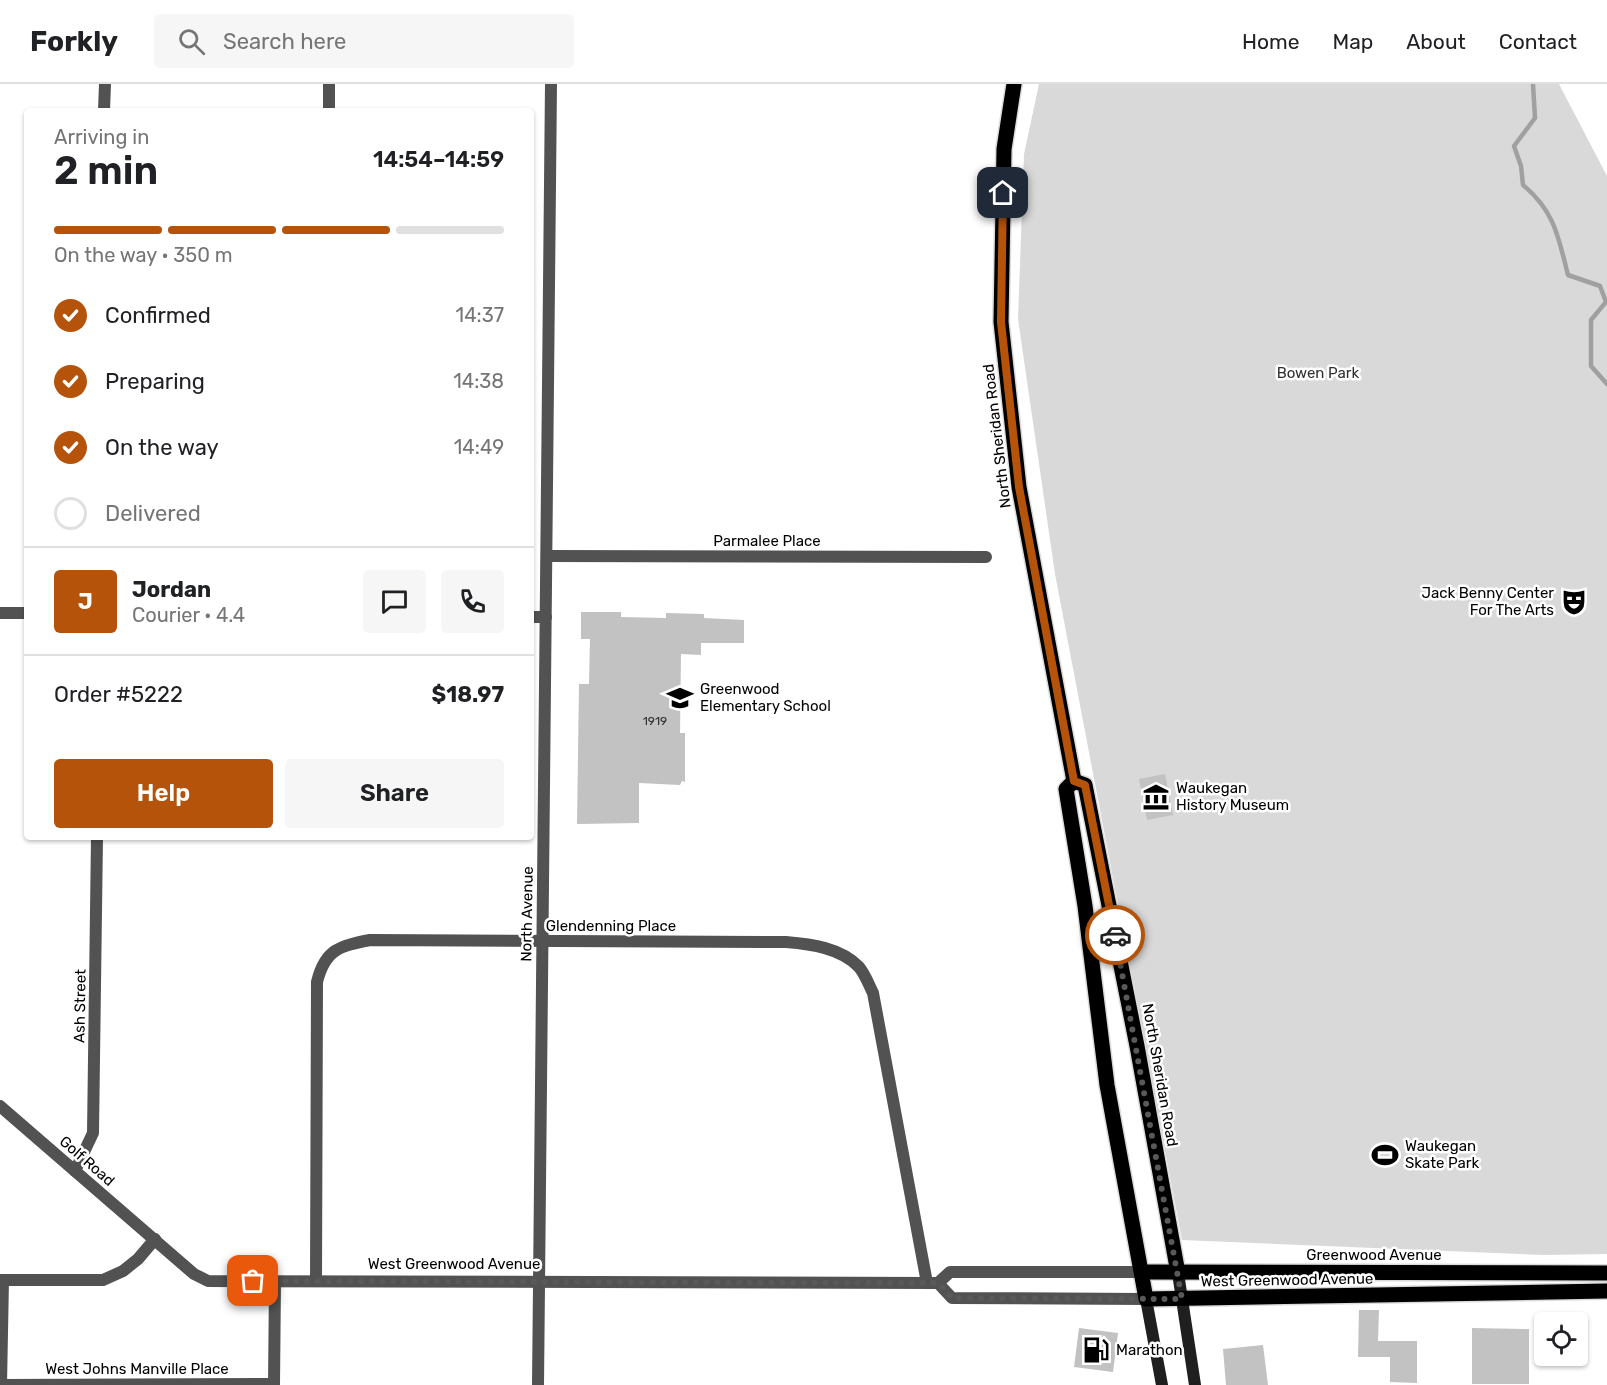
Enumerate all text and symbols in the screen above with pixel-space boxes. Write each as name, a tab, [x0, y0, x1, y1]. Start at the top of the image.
search box	[154, 14, 574, 68]
text: Forkly	[30, 25, 118, 58]
icon: search	[175, 25, 208, 58]
text: Search here	[223, 28, 346, 55]
text: Home	[1242, 29, 1299, 54]
text: Map	[1332, 29, 1373, 54]
text: About	[1406, 29, 1466, 54]
text: Contact	[1499, 29, 1577, 54]
text: Arriving in	[54, 125, 149, 149]
text: 14:54–14:59	[373, 146, 504, 173]
text: 2 min	[54, 148, 158, 194]
pin	[977, 167, 1028, 218]
icon: home	[986, 176, 1019, 209]
text: On the way · 350 m	[54, 243, 233, 267]
icon: check	[54, 299, 87, 332]
text: Confirmed	[105, 302, 211, 329]
text: 14:37	[456, 303, 504, 327]
street label: North Sheridan Road	[979, 363, 1015, 509]
park label: Bowen Park	[1277, 364, 1360, 382]
icon: check	[54, 365, 87, 398]
text: Preparing	[105, 368, 205, 395]
text: 14:38	[453, 369, 504, 393]
icon: check	[54, 431, 87, 464]
text: On the way	[105, 434, 219, 461]
text: 14:49	[454, 435, 504, 459]
text: Delivered	[105, 500, 201, 527]
street label: Parmalee Place	[713, 532, 821, 550]
button: chat	[363, 570, 426, 633]
button: phone	[441, 570, 504, 633]
text: Jordan	[132, 576, 211, 603]
place label: Jack Benny Center For The Arts	[1421, 584, 1554, 619]
theatre icon: Jack Benny Center For The Arts	[1559, 587, 1589, 617]
text: J	[78, 588, 93, 615]
text: Courier · 4.4	[132, 603, 245, 627]
place label: Greenwood Elementary School	[700, 680, 831, 715]
text: Order #5222	[54, 681, 183, 708]
text: $18.97	[432, 681, 504, 708]
school or university icon: Greenwood Elementary School	[665, 683, 695, 713]
house number: 1919	[643, 714, 667, 728]
button: Help	[54, 759, 273, 828]
button: Share	[285, 759, 504, 828]
place label: Waukegan History Museum	[1176, 779, 1289, 814]
museum icon: Waukegan History Museum	[1141, 782, 1171, 812]
street label: North Avenue	[517, 866, 537, 962]
courier	[1085, 905, 1145, 965]
street label: Glendenning Place	[546, 917, 676, 935]
icon: car	[1099, 919, 1132, 952]
street label: Ash Street	[70, 969, 90, 1043]
street label: North Sheridan Road	[1139, 1002, 1181, 1148]
street label: Golf Road	[56, 1132, 118, 1190]
place label: Waukegan Skate Park	[1405, 1137, 1480, 1172]
sports icon: Waukegan Skate Park	[1370, 1140, 1400, 1170]
street label: Greenwood Avenue	[1306, 1246, 1442, 1264]
pin	[227, 1255, 278, 1306]
street label: West Greenwood Avenue	[368, 1255, 540, 1273]
icon: bag	[236, 1264, 269, 1297]
street label: West Greenwood Avenue	[1201, 1269, 1373, 1291]
map controls	[1534, 1312, 1588, 1366]
button: locate	[1534, 1312, 1588, 1366]
fuel station icon: Marathon	[1081, 1335, 1111, 1365]
place label: Marathon	[1116, 1341, 1183, 1359]
street label: West Johns Manville Place	[45, 1360, 229, 1378]

